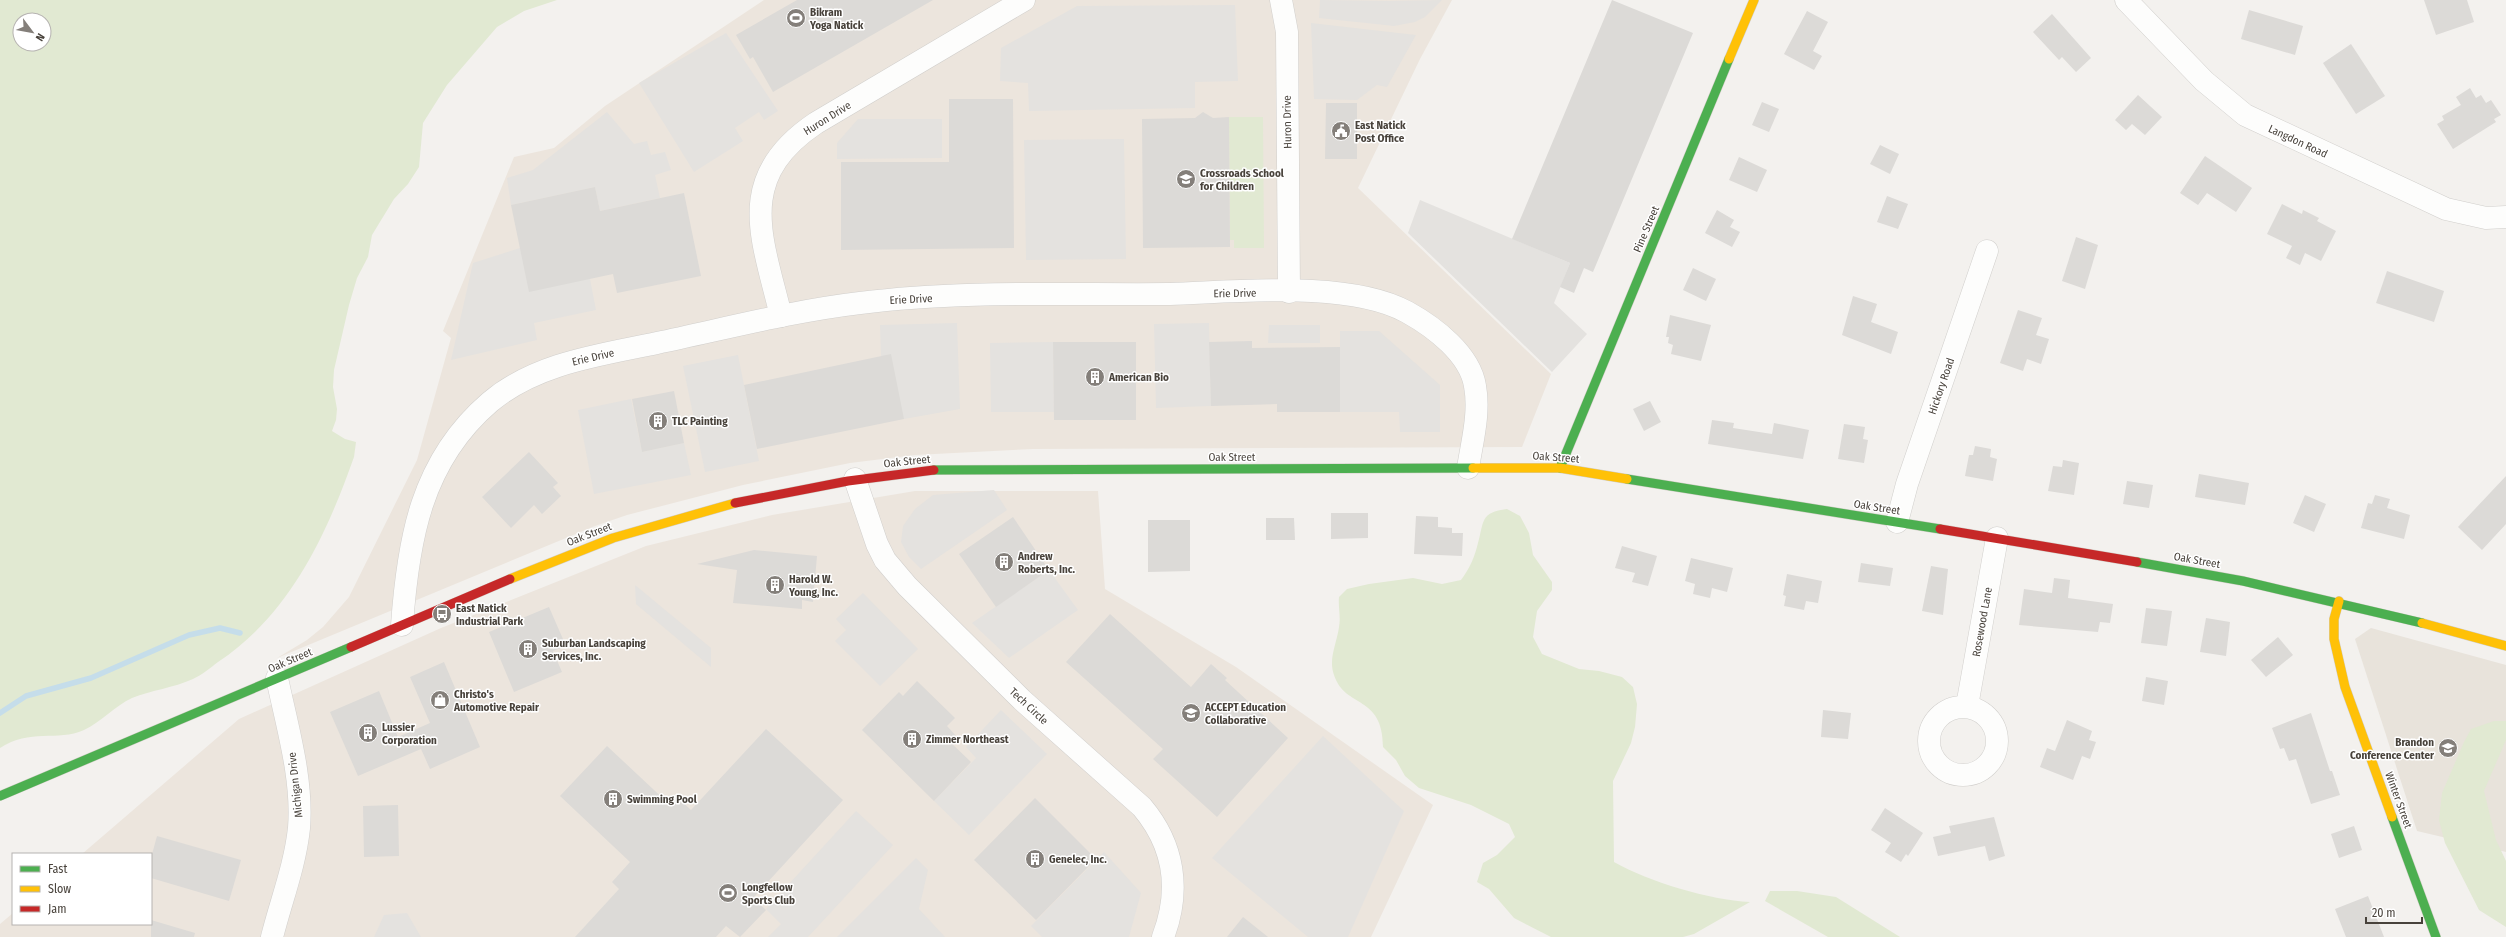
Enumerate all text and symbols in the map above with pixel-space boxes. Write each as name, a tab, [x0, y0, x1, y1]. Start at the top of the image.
place label: Bikram Yoga Natick	[809, 6, 864, 32]
sports icon: Bikram Yoga Natick	[785, 7, 807, 29]
north arrow	[12, 12, 52, 52]
text: N	[33, 31, 47, 43]
street label: Huron Drive	[1281, 95, 1294, 149]
street label: Huron Drive	[801, 99, 853, 138]
place label: East Natick Post Office	[1355, 119, 1406, 145]
public building icon: East Natick Post Office	[1330, 120, 1352, 142]
street label: Langdon Road	[2266, 122, 2329, 161]
place label: Crossroads School for Children	[1200, 167, 1285, 193]
school or university icon: Crossroads School for Children	[1175, 168, 1197, 190]
street label: Pine Street	[1631, 204, 1662, 254]
street label: Erie Drive	[1213, 287, 1257, 300]
street label: Erie Drive	[889, 292, 933, 307]
street label: Erie Drive	[571, 346, 616, 369]
street label: Hickory Road	[1926, 356, 1957, 416]
building icon: American Bio	[1084, 366, 1106, 388]
place label: American Bio	[1108, 371, 1169, 384]
building icon: TLC Painting	[647, 410, 669, 432]
place label: TLC Painting	[672, 415, 728, 428]
street label: Oak Street	[1532, 449, 1580, 466]
street label: Oak Street	[1209, 451, 1256, 464]
street label: Oak Street	[883, 453, 931, 470]
street label: Oak Street	[1853, 497, 1902, 518]
street label: Oak Street	[565, 520, 614, 549]
place label: Andrew Roberts, Inc.	[1017, 550, 1076, 576]
street label: Oak Street	[2173, 550, 2222, 571]
building icon: Andrew Roberts, Inc.	[993, 551, 1015, 573]
place label: Harold W. Young, Inc.	[788, 573, 838, 599]
building icon: Harold W. Young, Inc.	[764, 574, 786, 596]
street label: Rosewood Lane	[1970, 586, 1995, 658]
place label: East Natick Industrial Park	[456, 602, 524, 628]
bus stop icon: East Natick Industrial Park	[431, 603, 453, 625]
place label: Suburban Landscaping Services, Inc.	[542, 637, 646, 663]
building icon: Suburban Landscaping Services, Inc.	[517, 638, 539, 660]
street label: Oak Street	[266, 645, 315, 676]
street label: Tech Circle	[1007, 685, 1051, 727]
place label: Christo's Automotive Repair	[453, 688, 540, 714]
shop icon: Christo's Automotive Repair	[429, 689, 451, 711]
place label: ACCEPT Education Collaborative	[1204, 701, 1286, 727]
school or university icon: ACCEPT Education Collaborative	[1180, 702, 1202, 724]
place label: Lussier Corporation	[382, 721, 437, 747]
building icon: Lussier Corporation	[357, 722, 379, 744]
building icon: Zimmer Northeast	[901, 728, 923, 750]
place label: Zimmer Northeast	[926, 733, 1009, 746]
place label: Brandon Conference Center	[2350, 736, 2435, 762]
school or university icon: Brandon Conference Center	[2437, 737, 2459, 759]
street label: Michigan Drive	[286, 752, 305, 818]
street label: Winter Street	[2382, 770, 2415, 831]
building icon: Swimming Pool	[602, 788, 624, 810]
place label: Swimming Pool	[627, 793, 698, 806]
building icon: Genelec, Inc.	[1024, 848, 1046, 870]
legend	[12, 853, 152, 925]
place label: Genelec, Inc.	[1049, 853, 1107, 866]
text: Fast	[48, 862, 67, 876]
place label: Longfellow Sports Club	[742, 881, 795, 907]
text: Slow	[48, 882, 71, 896]
sports icon: Longfellow Sports Club	[717, 882, 739, 904]
scale bar	[2366, 899, 2422, 925]
text: Jam	[48, 902, 66, 916]
text: 20 m	[2372, 906, 2396, 920]

